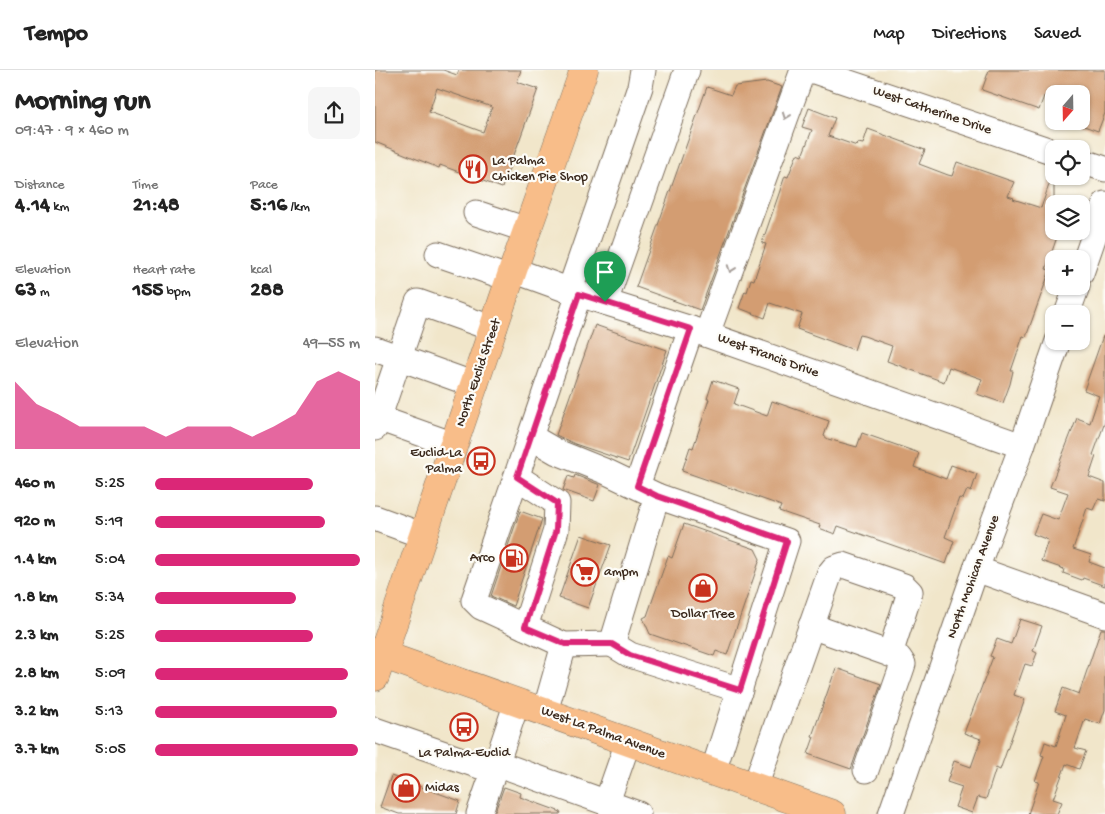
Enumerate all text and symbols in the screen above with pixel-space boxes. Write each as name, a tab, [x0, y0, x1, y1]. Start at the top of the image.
text: Tempo	[25, 20, 88, 49]
text: Map	[873, 24, 905, 45]
text: Directions	[933, 24, 1006, 45]
text: Saved	[1034, 24, 1080, 45]
street label: West Catherine Drive	[870, 83, 995, 140]
north arrow	[1045, 85, 1090, 130]
map controls	[1045, 85, 1090, 350]
text: Morning run	[15, 86, 150, 119]
button: share	[308, 87, 360, 139]
one-way arrow	[782, 111, 792, 120]
text: 09:47 · 9 × 460 m	[15, 122, 129, 141]
button: locate	[1045, 140, 1090, 185]
place label: La Palma Chicken Pie Shop	[492, 153, 588, 186]
restaurant icon: La Palma Chicken Pie Shop	[458, 154, 488, 184]
text: Distance	[15, 177, 64, 194]
text: Time	[133, 177, 158, 194]
text: Pace	[250, 177, 278, 194]
text: 4.14	[15, 194, 50, 219]
text: 21:48	[133, 194, 179, 219]
text: 5:16	[250, 194, 287, 219]
button: layers	[1045, 195, 1090, 240]
text: km	[50, 199, 69, 216]
text: /km	[287, 199, 310, 216]
button: +	[1045, 250, 1090, 295]
pin	[584, 251, 626, 302]
icon: arrive	[591, 258, 619, 286]
text: Elevation	[15, 262, 71, 279]
text: Heart rate	[133, 262, 195, 279]
text: kcal	[250, 262, 272, 279]
one-way arrow	[727, 264, 737, 272]
text: 63	[15, 279, 37, 304]
text: 155	[133, 279, 163, 304]
text: 288	[250, 279, 284, 304]
text: m	[37, 284, 50, 301]
text: bpm	[163, 284, 191, 301]
button: −	[1045, 305, 1090, 350]
street label: North Euclid Street	[453, 316, 506, 429]
street label: West Francis Drive	[715, 330, 822, 382]
text: Elevation	[15, 335, 79, 354]
text: 49–55 m	[303, 335, 360, 354]
place label: Euclid-La Palma	[410, 445, 463, 478]
bus stop icon: Euclid-La Palma	[466, 446, 496, 476]
text: 460 m	[15, 475, 55, 494]
text: 5:25	[95, 475, 125, 494]
street label: North Mohican Avenue	[944, 512, 1004, 641]
text: 920 m	[15, 513, 55, 532]
text: 5:19	[95, 513, 123, 532]
fuel station icon: Arco	[499, 543, 529, 573]
place label: Arco	[470, 550, 495, 567]
text: 1.4 km	[15, 551, 56, 570]
text: 5:04	[95, 551, 125, 570]
supermarket icon: ampm	[570, 557, 600, 587]
place label: ampm	[604, 564, 639, 581]
shop icon: Dollar Tree	[688, 573, 718, 603]
text: 1.8 km	[15, 589, 58, 608]
text: 5:34	[95, 589, 124, 608]
place label: Dollar Tree	[670, 606, 735, 623]
text: 2.3 km	[15, 627, 58, 646]
text: 5:25	[95, 627, 125, 646]
text: 2.8 km	[15, 665, 59, 684]
text: 5:09	[95, 665, 126, 684]
text: 3.2 km	[15, 703, 58, 722]
text: 5:13	[95, 703, 123, 722]
street label: West La Palma Avenue	[538, 703, 668, 764]
bus stop icon: La Palma-Euclid	[449, 712, 479, 742]
text: 3.7 km	[15, 741, 59, 760]
text: 5:05	[95, 741, 126, 760]
place label: La Palma-Euclid	[418, 745, 511, 762]
shop icon: Midas	[391, 773, 421, 803]
place label: Midas	[425, 780, 460, 797]

